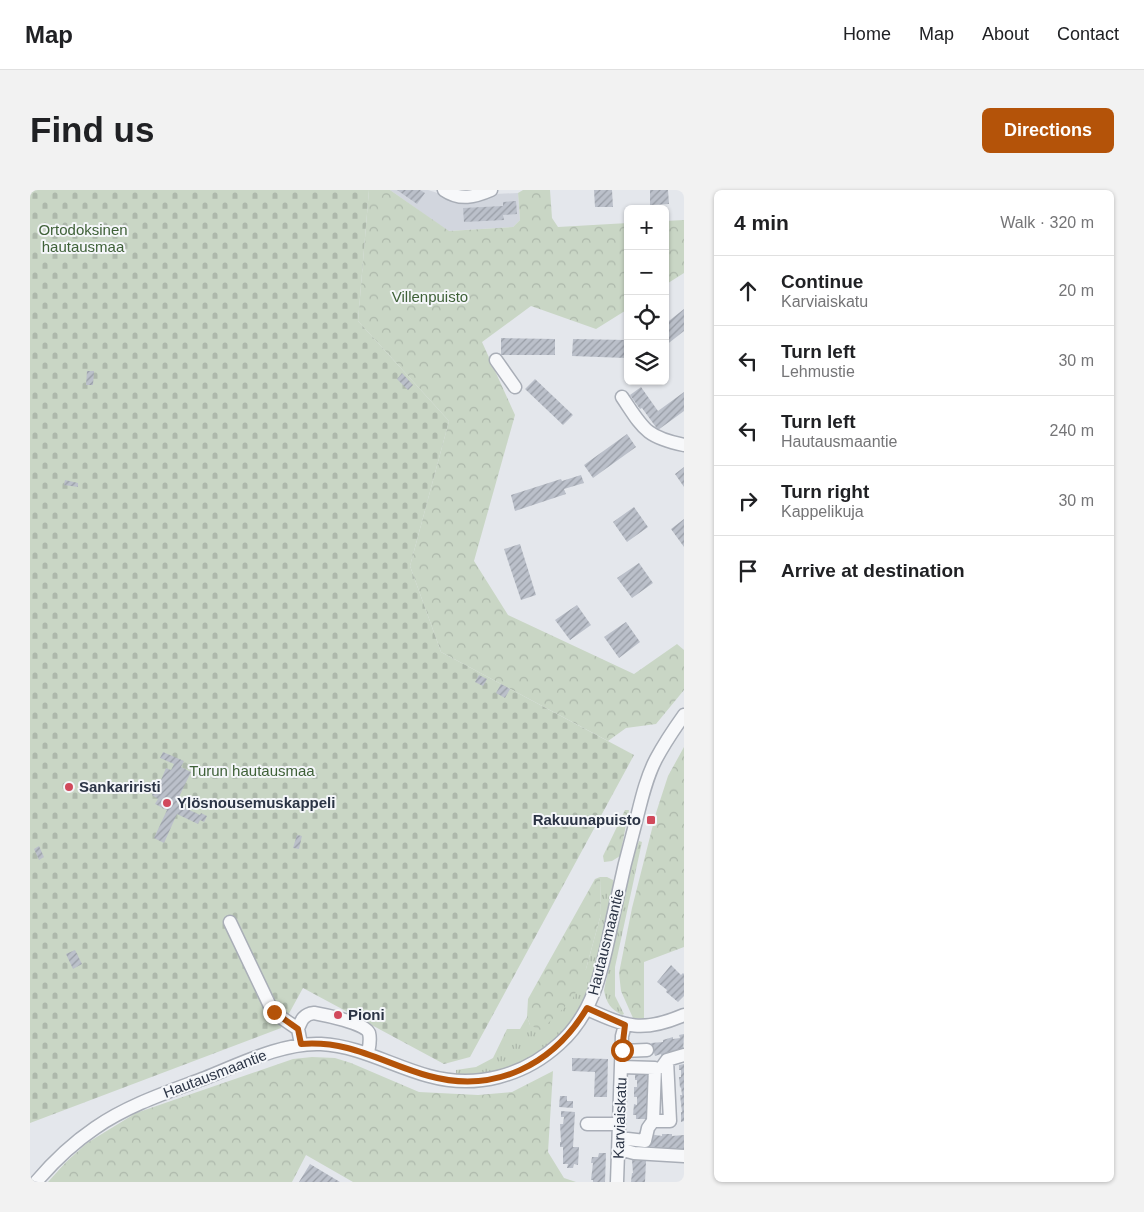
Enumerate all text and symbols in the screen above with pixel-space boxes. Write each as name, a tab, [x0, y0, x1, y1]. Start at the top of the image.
text: Map	[25, 21, 73, 48]
text: Home	[843, 24, 891, 44]
text: Map	[919, 24, 954, 44]
text: About	[982, 24, 1029, 44]
text: Contact	[1057, 24, 1119, 44]
button: Directions	[982, 108, 1114, 153]
text: Find us	[30, 110, 154, 149]
map controls	[624, 205, 669, 385]
button: +	[624, 205, 669, 250]
text: 4 min	[734, 211, 789, 234]
text: Walk · 320 m	[1000, 214, 1094, 231]
park label: Ortodoksinen hautausmaa	[38, 221, 128, 255]
button: −	[624, 250, 669, 295]
text: Continue	[781, 271, 863, 292]
icon: ahead	[734, 277, 762, 305]
text: 20 m	[1058, 282, 1094, 299]
park label: Villenpuisto	[392, 288, 468, 305]
text: Karviaiskatu	[781, 293, 868, 310]
button: locate	[624, 295, 669, 340]
button: layers	[624, 340, 669, 385]
text: Turn left	[781, 341, 856, 362]
icon: left	[734, 347, 762, 375]
text: 30 m	[1058, 352, 1094, 369]
text: Lehmustie	[781, 363, 855, 380]
text: Turn left	[781, 411, 856, 432]
icon: left	[734, 417, 762, 445]
text: 240 m	[1050, 422, 1094, 439]
text: Hautausmaantie	[781, 433, 898, 450]
text: Turn right	[781, 481, 869, 502]
icon: right	[734, 487, 762, 515]
text: 30 m	[1058, 492, 1094, 509]
text: Kappelikuja	[781, 503, 864, 520]
icon: arrive	[734, 557, 762, 585]
text: Arrive at destination	[781, 560, 965, 581]
park label: Turun hautausmaa	[189, 762, 315, 779]
place label: Sankariristi	[79, 778, 161, 795]
marker: Sankariristi	[63, 781, 75, 793]
place label: Ylösnousemuskappeli	[177, 794, 335, 811]
marker: Ylösnousemuskappeli	[161, 797, 173, 809]
place label: Rakuunapuisto	[533, 811, 641, 828]
marker: Rakuunapuisto	[645, 814, 657, 826]
street label: Hautausmaantie	[584, 887, 627, 997]
route end	[263, 1001, 286, 1024]
place label: Pioni	[348, 1006, 385, 1023]
marker: Pioni	[332, 1009, 344, 1021]
route start	[611, 1039, 634, 1062]
street label: Hautausmaantie	[161, 1046, 269, 1101]
street label: Karviaiskatu	[610, 1077, 629, 1159]

